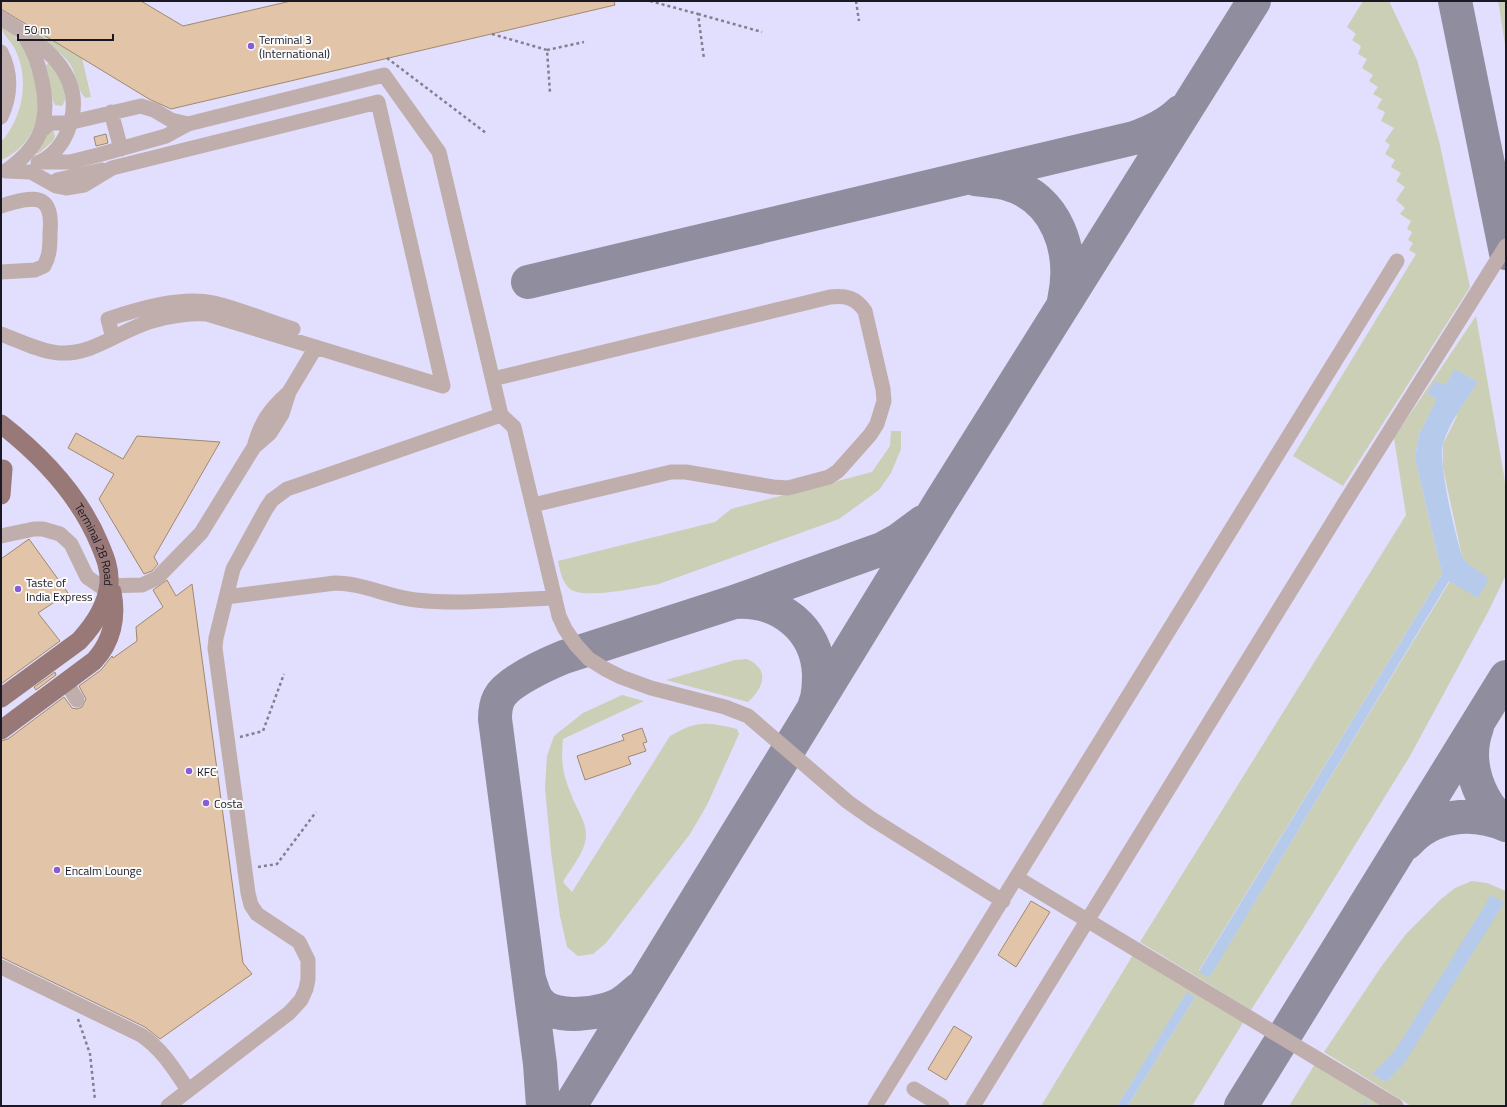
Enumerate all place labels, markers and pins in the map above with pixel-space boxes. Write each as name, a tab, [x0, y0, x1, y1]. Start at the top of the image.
place label: Terminal 3 (International)	[259, 30, 330, 63]
marker: Terminal 3 (International)	[246, 41, 256, 51]
place label: Taste of India Express	[26, 573, 93, 606]
marker: Taste of India Express	[13, 584, 23, 594]
place label: KFC	[197, 762, 217, 781]
marker: KFC	[184, 766, 194, 776]
place label: Costa	[214, 794, 243, 813]
marker: Costa	[201, 798, 211, 808]
place label: Encalm Lounge	[65, 861, 142, 880]
marker: Encalm Lounge	[52, 865, 62, 875]

